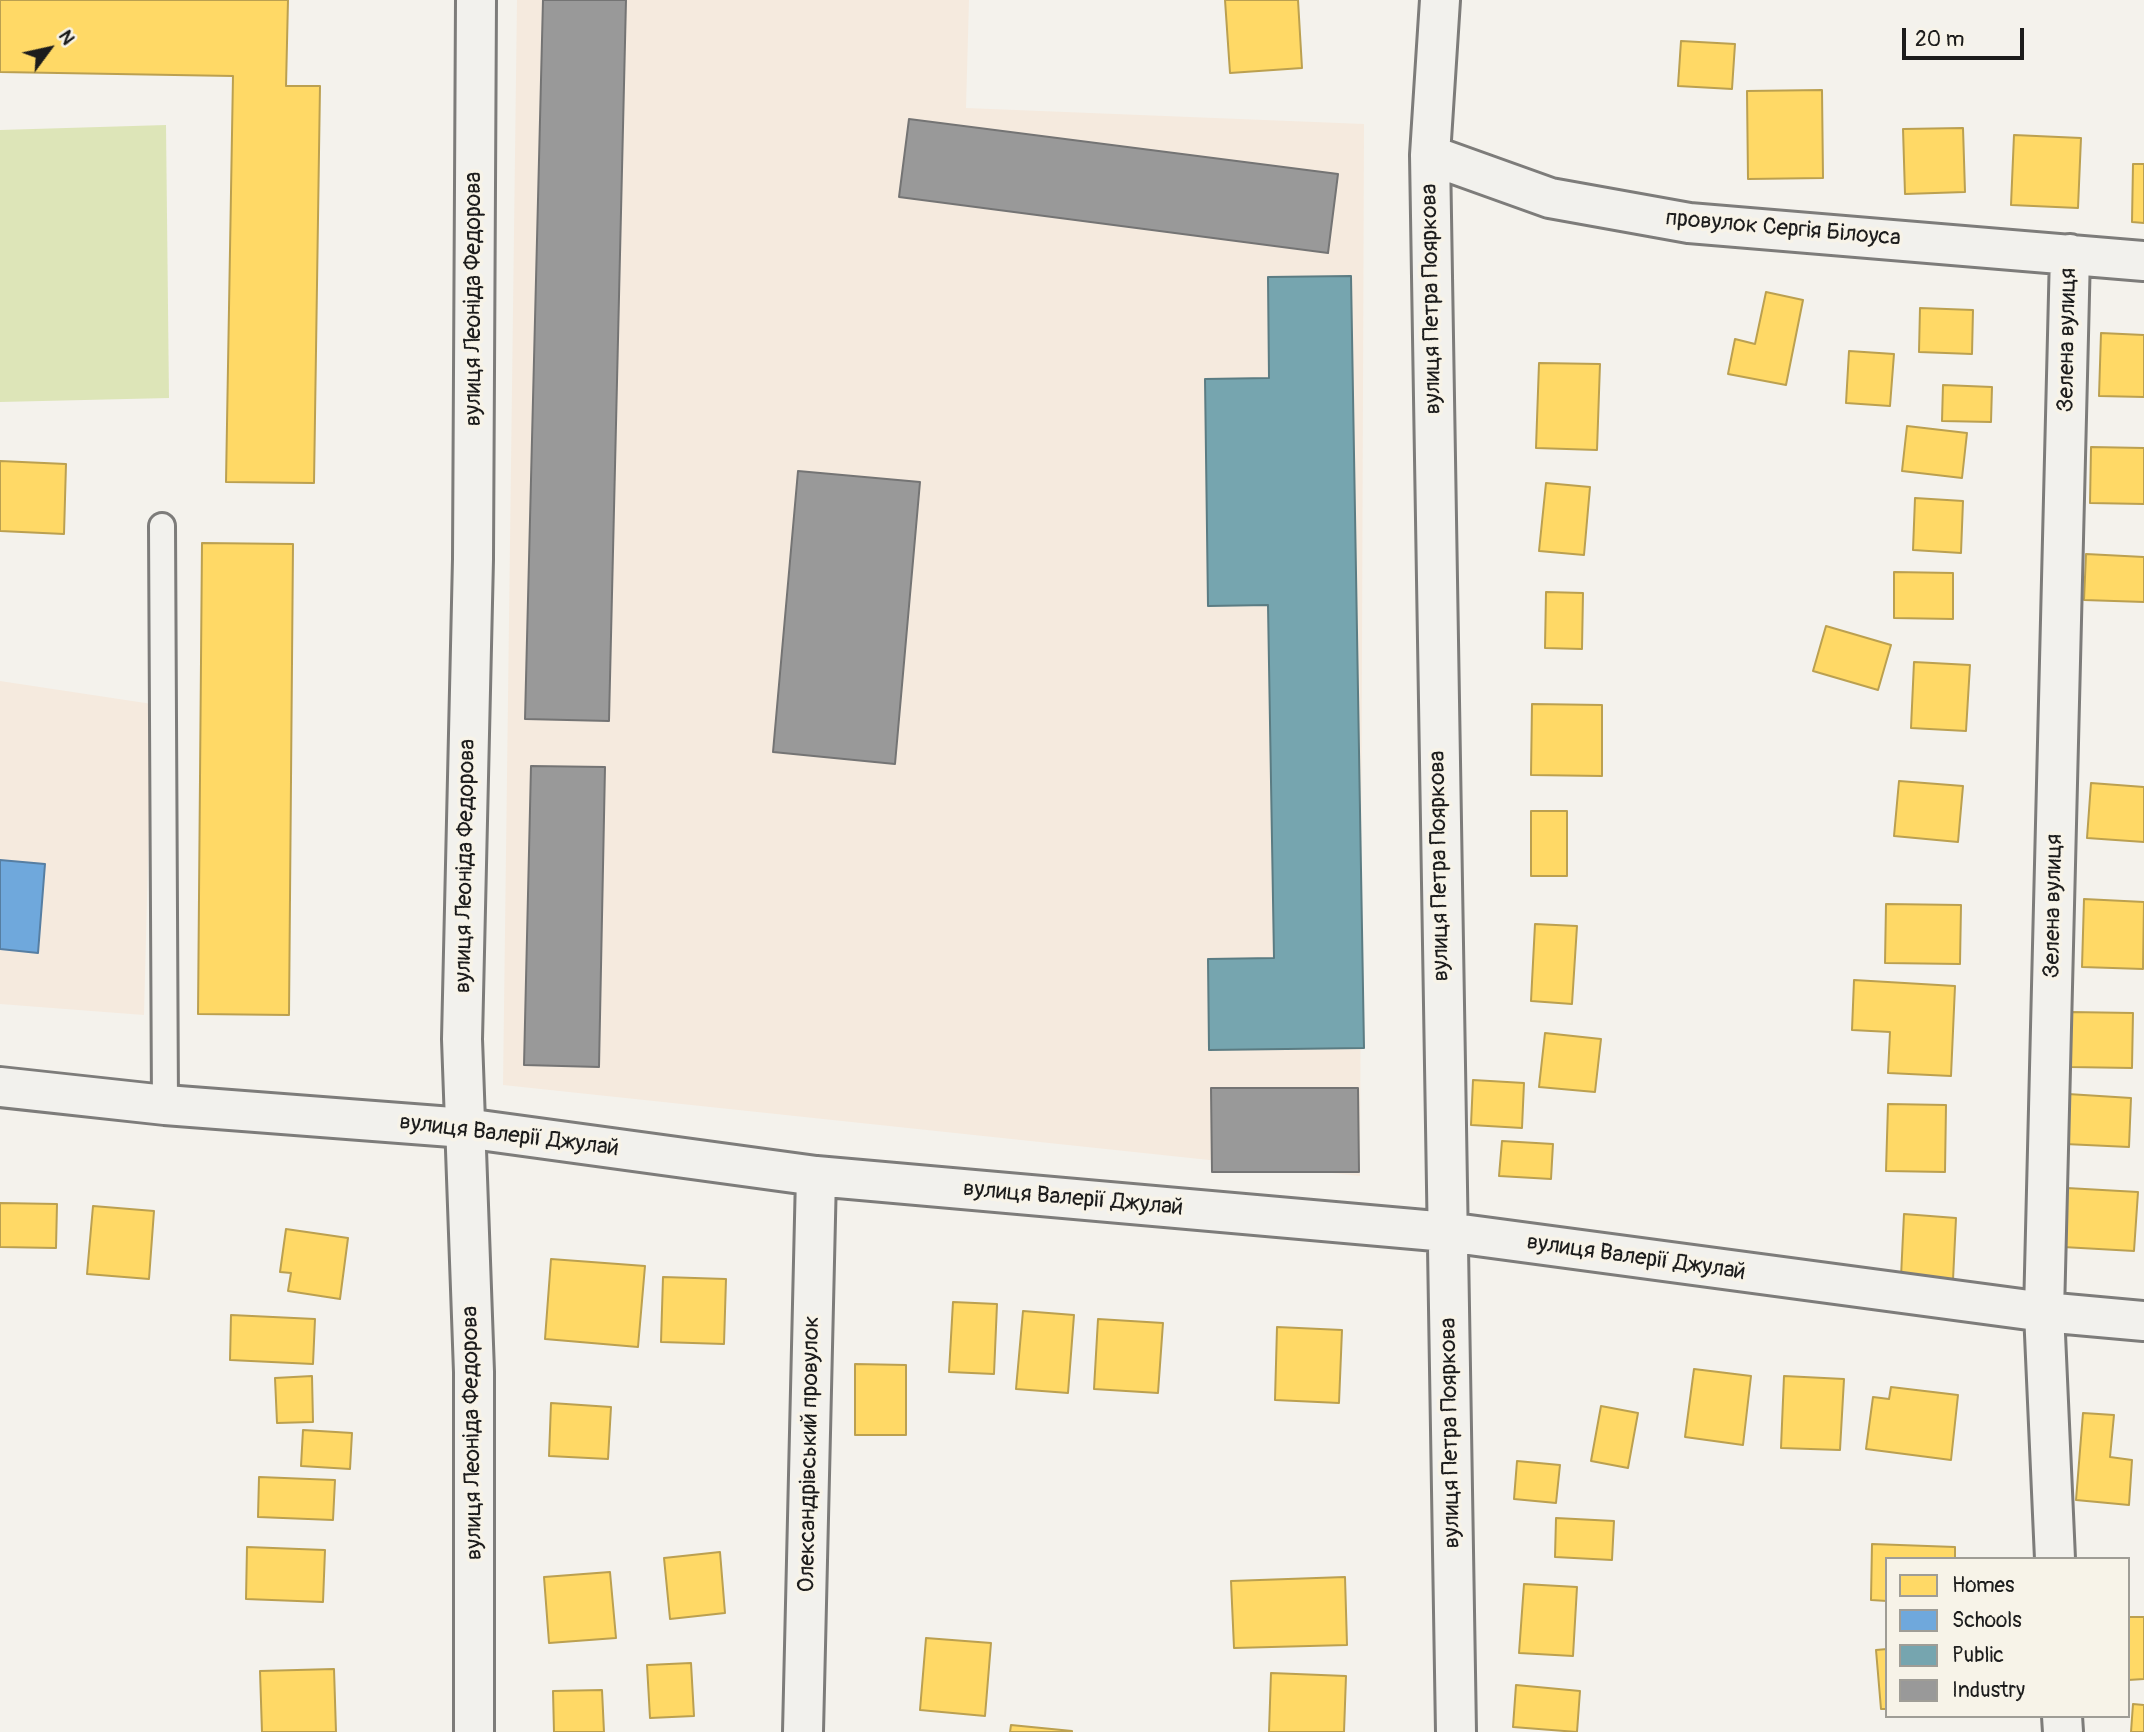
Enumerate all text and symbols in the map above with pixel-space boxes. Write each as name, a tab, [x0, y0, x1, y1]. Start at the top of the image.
north arrow	[14, 14, 84, 84]
scale bar	[1906, 14, 2028, 58]
text: N	[53, 26, 80, 49]
text: 20 m	[1915, 26, 1964, 53]
street label: вулиця Леоніда Федорова	[460, 172, 488, 426]
street label: вулиця Петра Пояркова	[1416, 183, 1448, 415]
street label: провулок Сергія Білоуса	[1664, 205, 1902, 253]
street label: Зелена вулиця	[2053, 268, 2083, 412]
street label: вулиця Леоніда Федорова	[450, 739, 482, 993]
street label: вулиця Петра Пояркова	[1424, 750, 1456, 982]
street label: Зелена вулиця	[2039, 834, 2069, 978]
street label: вулиця Валерії Джулай	[398, 1109, 620, 1163]
street label: вулиця Валерії Джулай	[962, 1176, 1184, 1222]
street label: вулиця Валерії Джулай	[1525, 1229, 1747, 1287]
street label: вулиця Леоніда Федорова	[457, 1306, 489, 1560]
street label: Олександрівський провулок	[794, 1315, 826, 1593]
street label: вулиця Петра Пояркова	[1435, 1317, 1467, 1549]
legend	[1885, 1557, 2130, 1718]
text: Homes	[1952, 1572, 2014, 1599]
text: Schools	[1952, 1607, 2022, 1634]
text: Public	[1952, 1642, 2004, 1669]
text: Industry	[1952, 1677, 2025, 1704]

